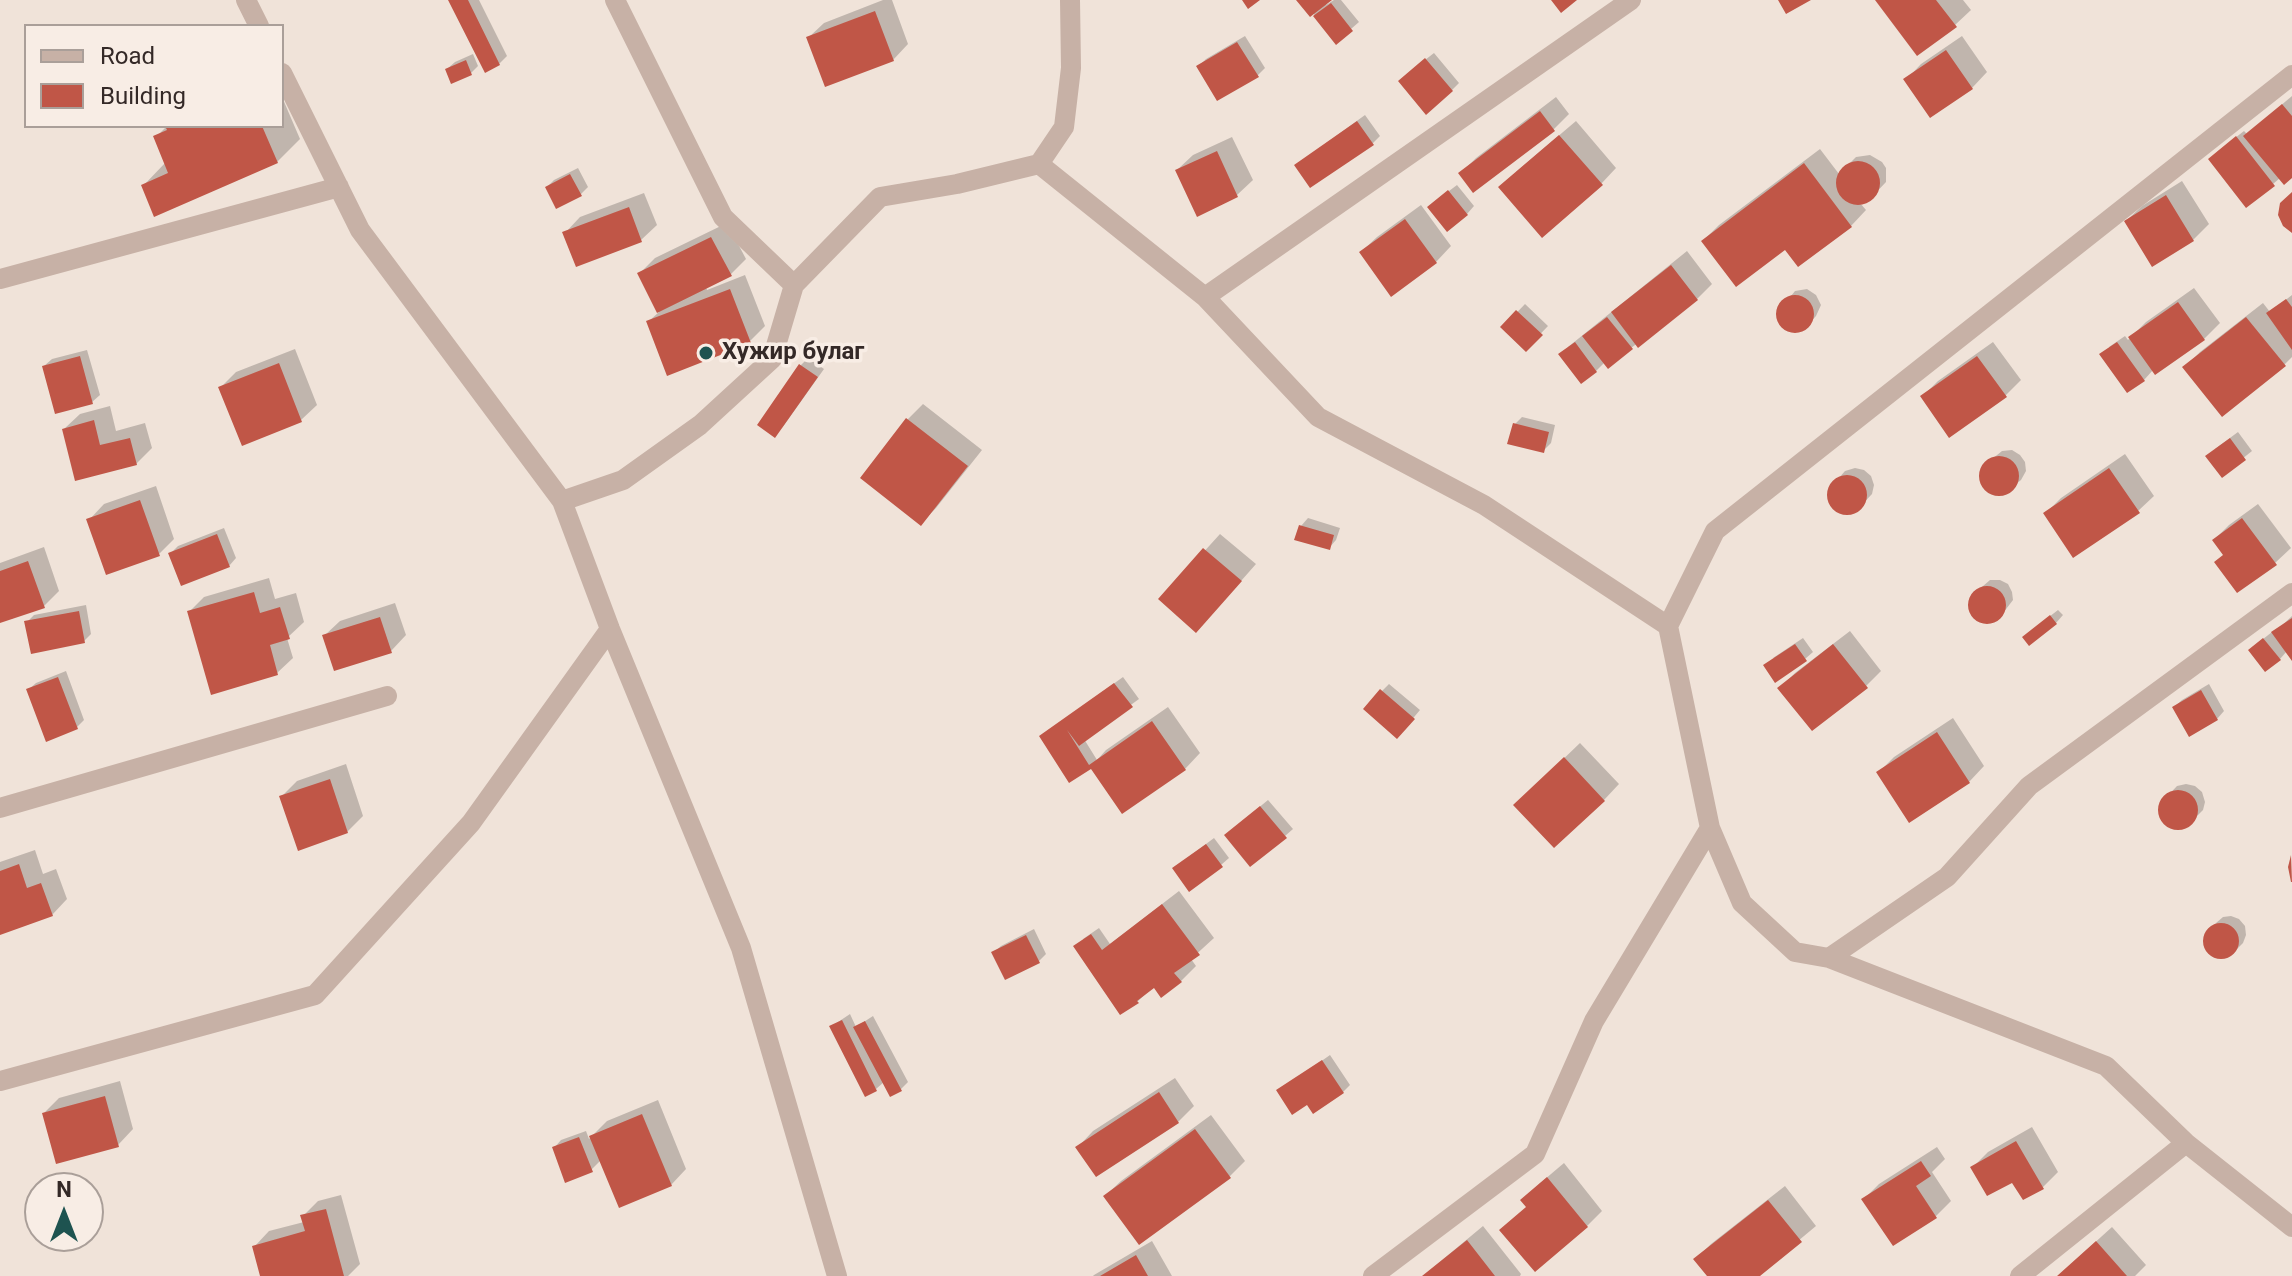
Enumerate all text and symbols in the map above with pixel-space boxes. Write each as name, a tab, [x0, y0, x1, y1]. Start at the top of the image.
legend	[24, 24, 284, 128]
text: Road	[100, 42, 155, 70]
text: Building	[100, 82, 186, 110]
place label: Хужир булаг	[722, 339, 864, 367]
marker: Хужир булаг	[697, 344, 715, 362]
north arrow	[24, 1172, 104, 1252]
text: N	[56, 1177, 72, 1202]

